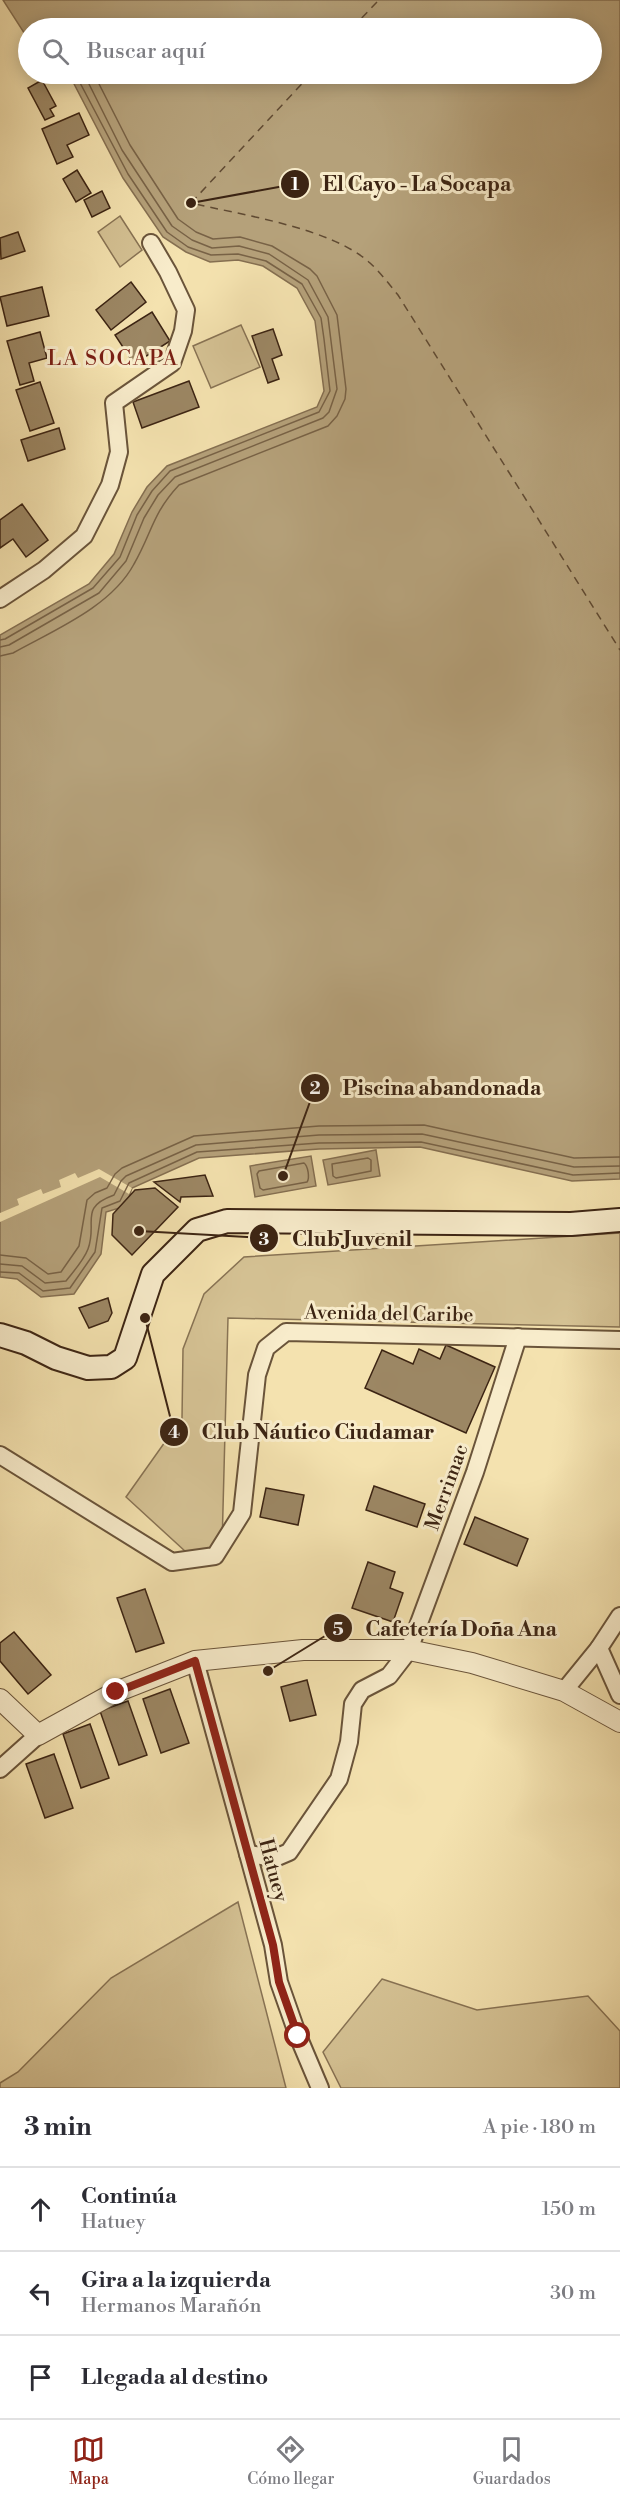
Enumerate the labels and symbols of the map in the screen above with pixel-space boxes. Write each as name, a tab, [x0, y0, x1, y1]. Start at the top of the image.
callout: El Cayo - La Socapa	[280, 165, 523, 204]
text: El Cayo - La Socapa	[323, 172, 512, 198]
text: 1	[291, 173, 300, 196]
district label: LA SOCAPA	[47, 346, 179, 372]
callout: Piscina abandonada	[300, 1068, 553, 1107]
text: Piscina abandonada	[343, 1076, 542, 1102]
text: 2	[309, 1077, 321, 1100]
callout: Club Juvenil	[249, 1219, 424, 1258]
text: Club Juvenil	[292, 1227, 412, 1253]
text: 3	[259, 1228, 270, 1251]
street label: Avenida del Caribe	[303, 1301, 474, 1328]
callout: Club Náutico Ciudamar	[159, 1412, 446, 1451]
text: Club Náutico Ciudamar	[202, 1420, 434, 1446]
text: 4	[168, 1421, 180, 1444]
street label: Merrimac	[420, 1441, 475, 1534]
callout: Cafetería Doña Ana	[323, 1609, 568, 1648]
text: Cafetería Doña Ana	[365, 1617, 557, 1643]
text: 5	[332, 1618, 344, 1641]
route end	[102, 1678, 128, 1704]
street label: Hatuey	[252, 1836, 293, 1905]
route start	[284, 2022, 310, 2048]

